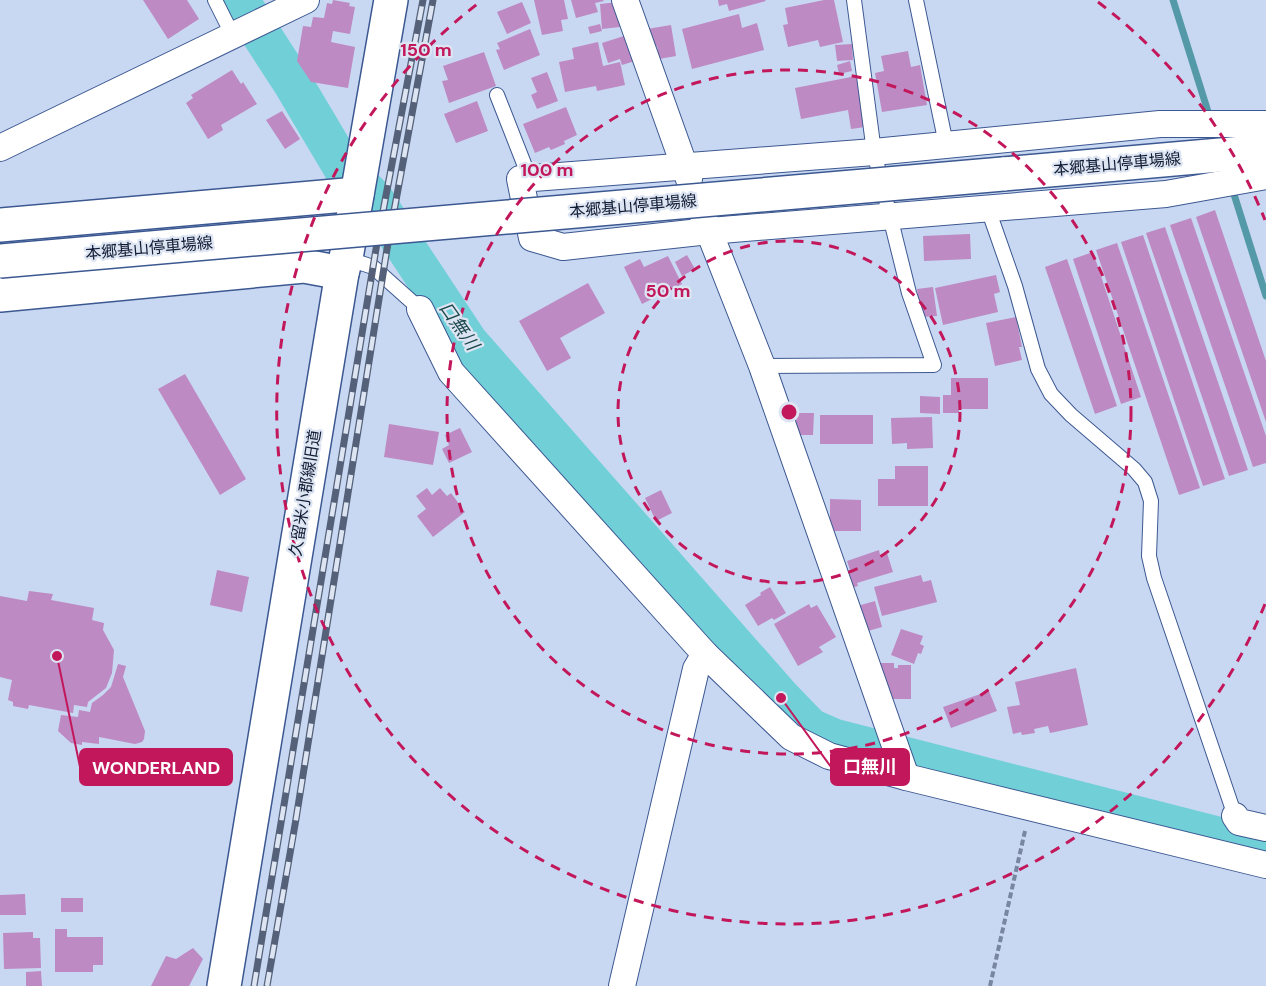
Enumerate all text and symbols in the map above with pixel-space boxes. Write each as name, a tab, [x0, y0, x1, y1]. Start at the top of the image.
text: 150 m	[400, 38, 452, 62]
street label: 本郷基山停車場線	[1052, 148, 1182, 180]
text: 100 m	[520, 158, 574, 182]
street label: 本郷基山停車場線	[568, 190, 698, 222]
street label: 本郷基山停車場線	[84, 232, 214, 264]
text: 50 m	[645, 279, 691, 303]
water label: 口無川	[434, 297, 485, 357]
centre of rings	[779, 402, 799, 422]
street label: 久留米小郡線旧道	[285, 428, 325, 558]
callout: WONDERLAND	[80, 749, 232, 785]
callout: 口無川	[831, 749, 909, 785]
text: 口無川	[843, 755, 897, 779]
text: WONDERLAND	[92, 756, 220, 780]

